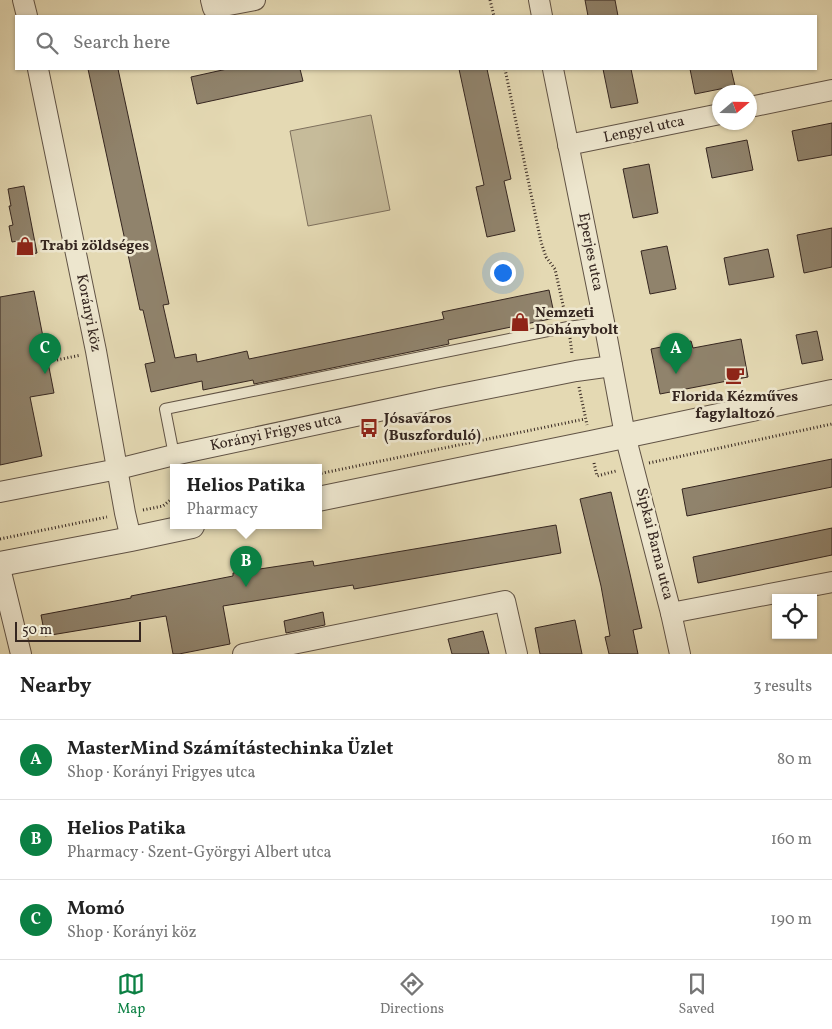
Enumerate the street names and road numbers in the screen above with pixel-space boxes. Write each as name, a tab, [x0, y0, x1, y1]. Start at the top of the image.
street label: Lengyel utca	[601, 111, 687, 149]
street label: Eperjes utca	[572, 211, 608, 293]
street label: Korányi köz	[70, 272, 106, 354]
street label: Korányi Frigyes utca	[208, 409, 344, 457]
street label: Sipkai Barna utca	[630, 486, 678, 602]

